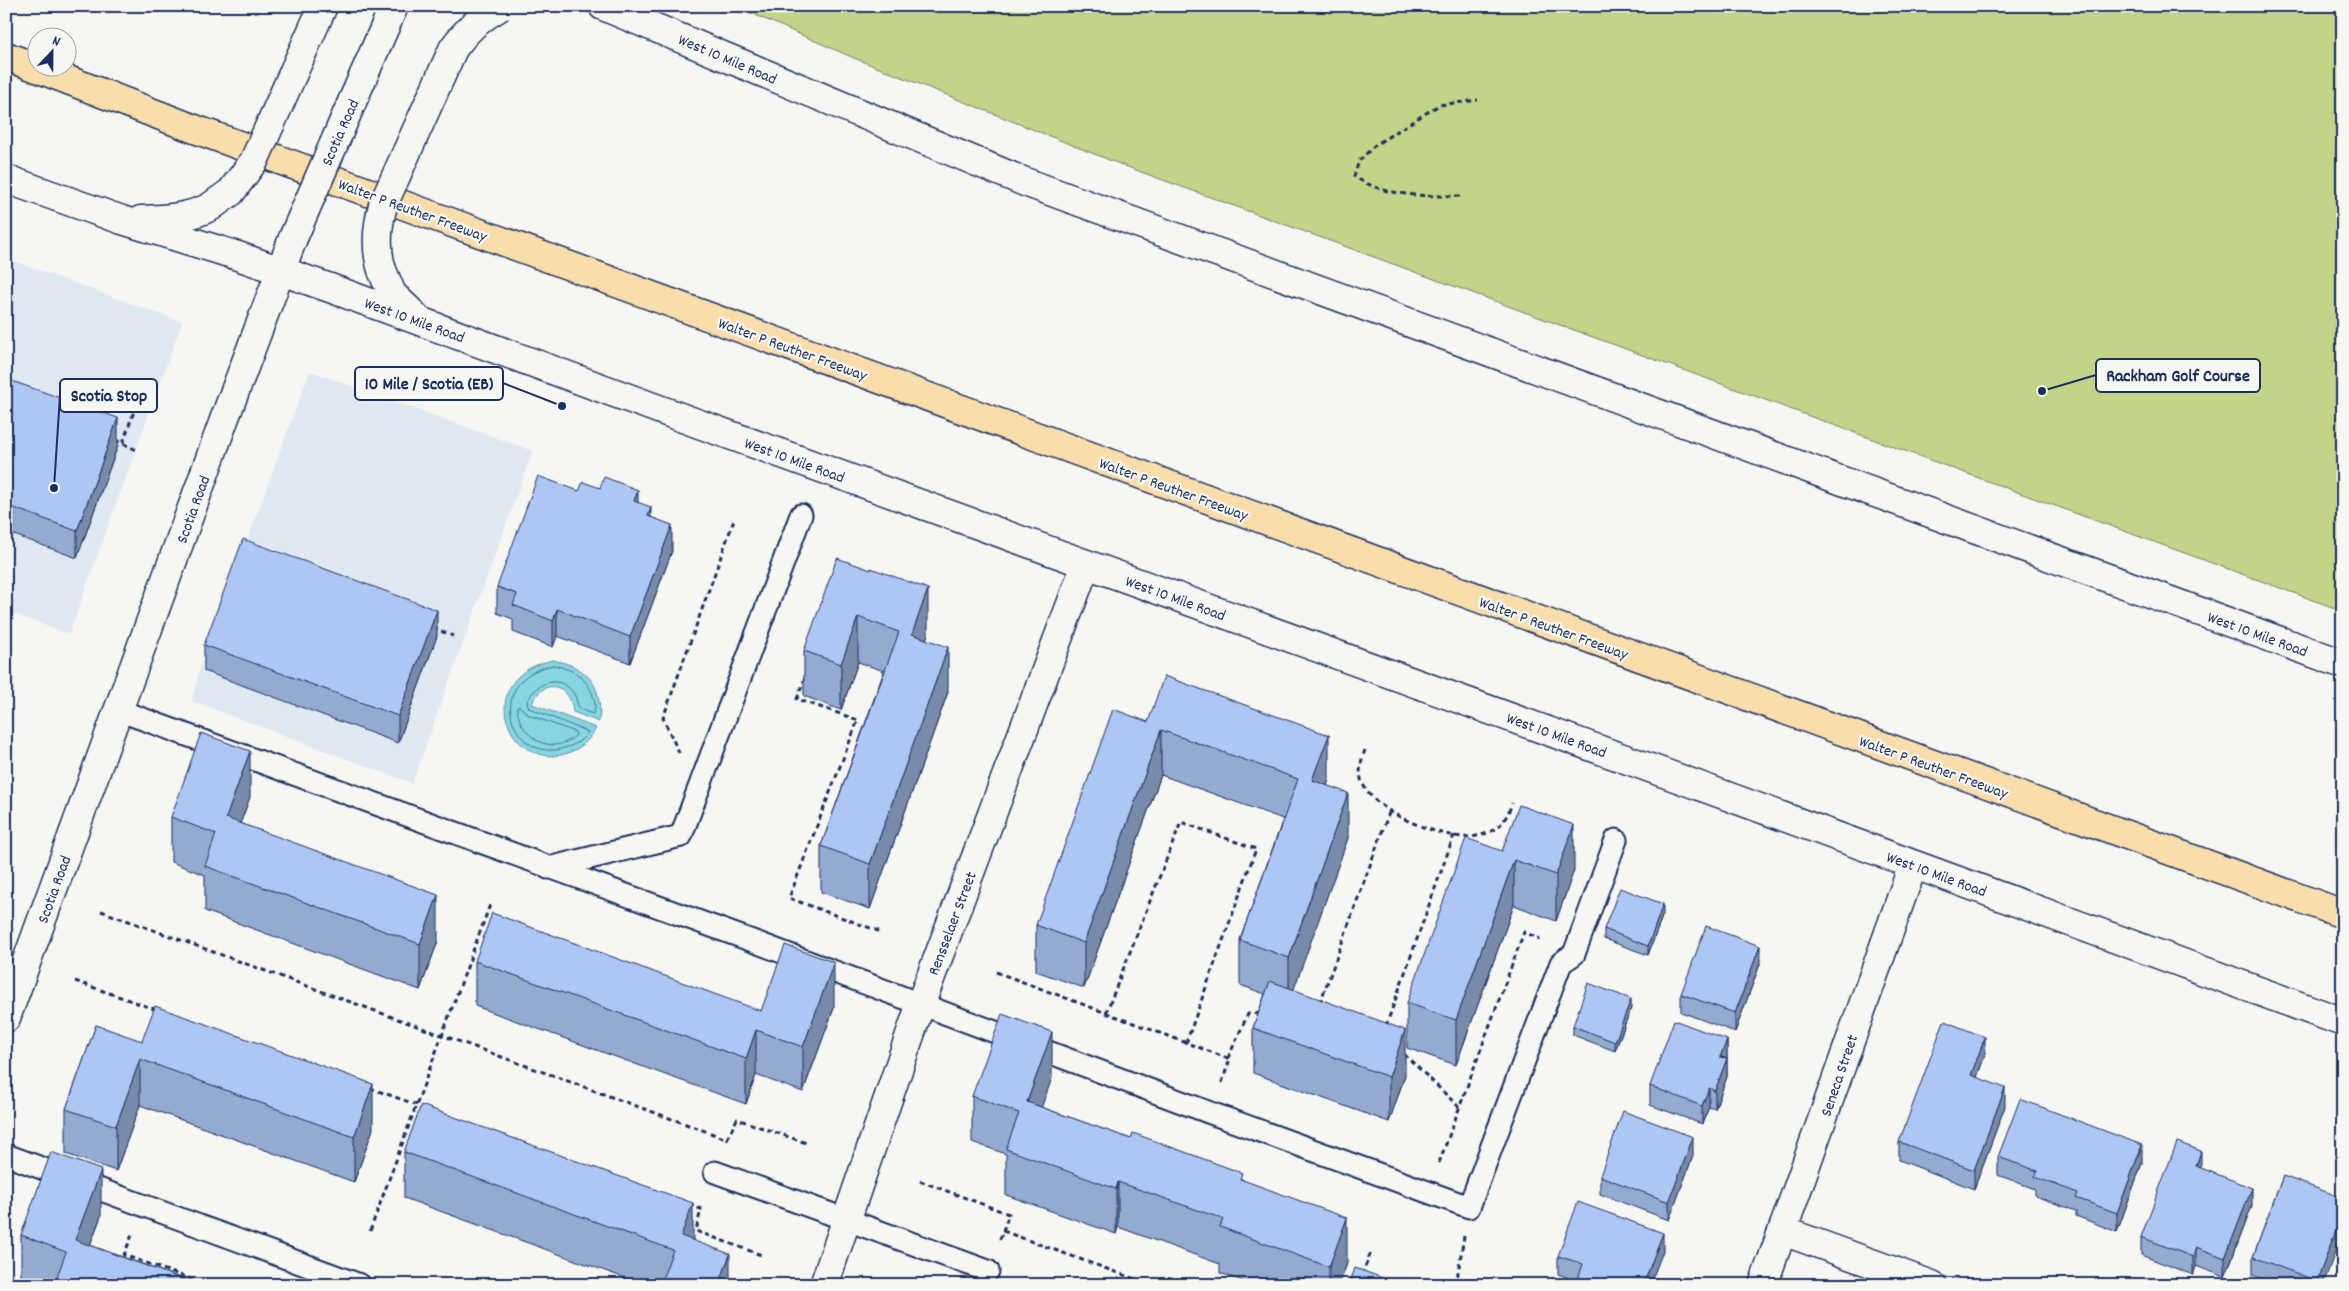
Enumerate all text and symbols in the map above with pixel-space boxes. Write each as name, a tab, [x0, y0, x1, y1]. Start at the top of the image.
north arrow	[28, 28, 78, 78]
street label: West 10 Mile Road	[674, 29, 780, 91]
text: N	[49, 31, 63, 52]
street label: Scotia Road	[316, 96, 366, 170]
street label: Walter P Reuther Freeway	[334, 174, 490, 249]
street label: West 10 Mile Road	[361, 293, 467, 350]
street label: Walter P Reuther Freeway	[714, 313, 870, 388]
callout: Rackham Golf Course	[2096, 359, 2260, 392]
text: Rackham Golf Course	[2106, 365, 2250, 390]
callout: 10 Mile / Scotia (EB)	[355, 367, 503, 400]
text: 10 Mile / Scotia (EB)	[365, 373, 494, 398]
callout: Scotia Stop	[60, 379, 157, 412]
text: Scotia Stop	[71, 385, 147, 410]
street label: West 10 Mile Road	[741, 433, 847, 490]
street label: Walter P Reuther Freeway	[1095, 453, 1251, 528]
street label: Scotia Road	[171, 473, 217, 547]
street label: West 10 Mile Road	[1122, 571, 1228, 628]
street label: Walter P Reuther Freeway	[1475, 592, 1631, 667]
street label: West 10 Mile Road	[2204, 607, 2310, 664]
street label: West 10 Mile Road	[1503, 708, 1609, 765]
street label: Walter P Reuther Freeway	[1855, 731, 2011, 806]
street label: West 10 Mile Road	[1883, 847, 1989, 904]
street label: Scotia Road	[32, 853, 78, 927]
street label: Rensselaer Street	[923, 869, 984, 979]
street label: Seneca Street	[1816, 1032, 1865, 1120]

